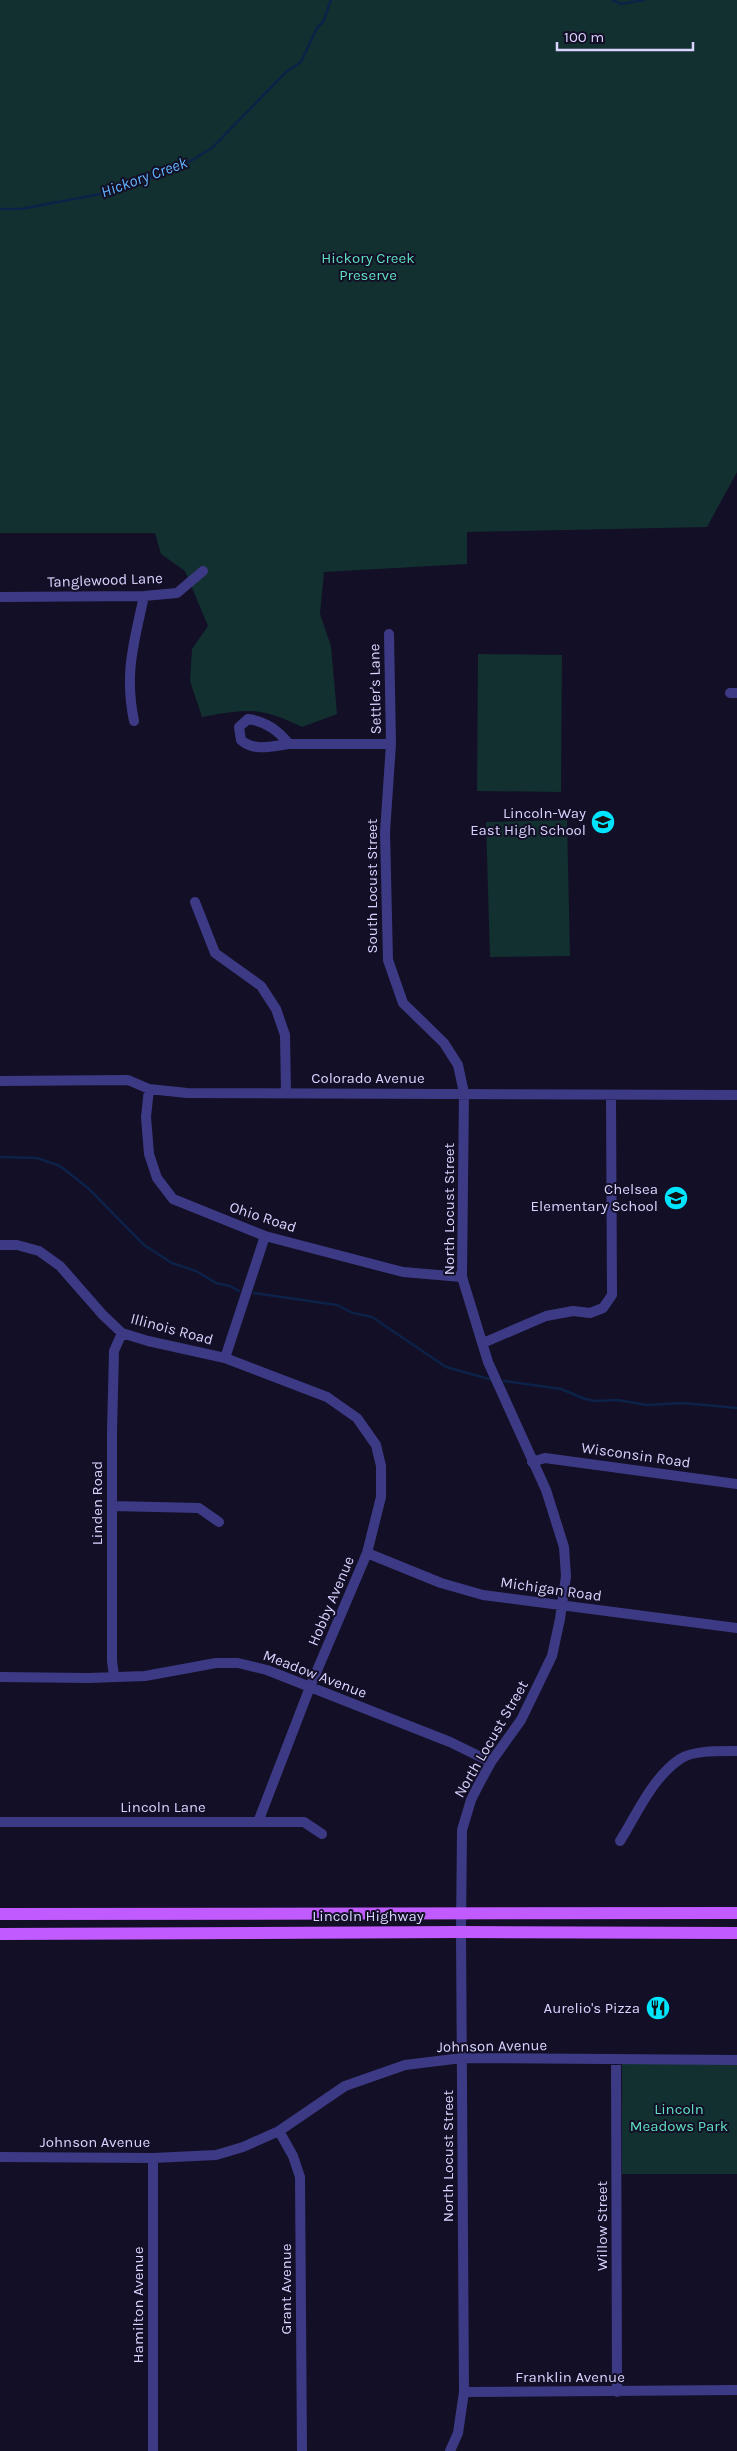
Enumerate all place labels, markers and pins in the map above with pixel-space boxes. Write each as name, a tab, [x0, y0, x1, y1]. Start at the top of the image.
place label: Lincoln-Way East High School	[470, 804, 586, 839]
school or university icon: Lincoln-Way East High School	[590, 809, 616, 835]
place label: Chelsea Elementary School	[531, 1180, 658, 1215]
school or university icon: Chelsea Elementary School	[663, 1185, 689, 1211]
restaurant icon: Aurelio's Pizza	[645, 1995, 671, 2021]
place label: Aurelio's Pizza	[544, 1999, 640, 2017]

